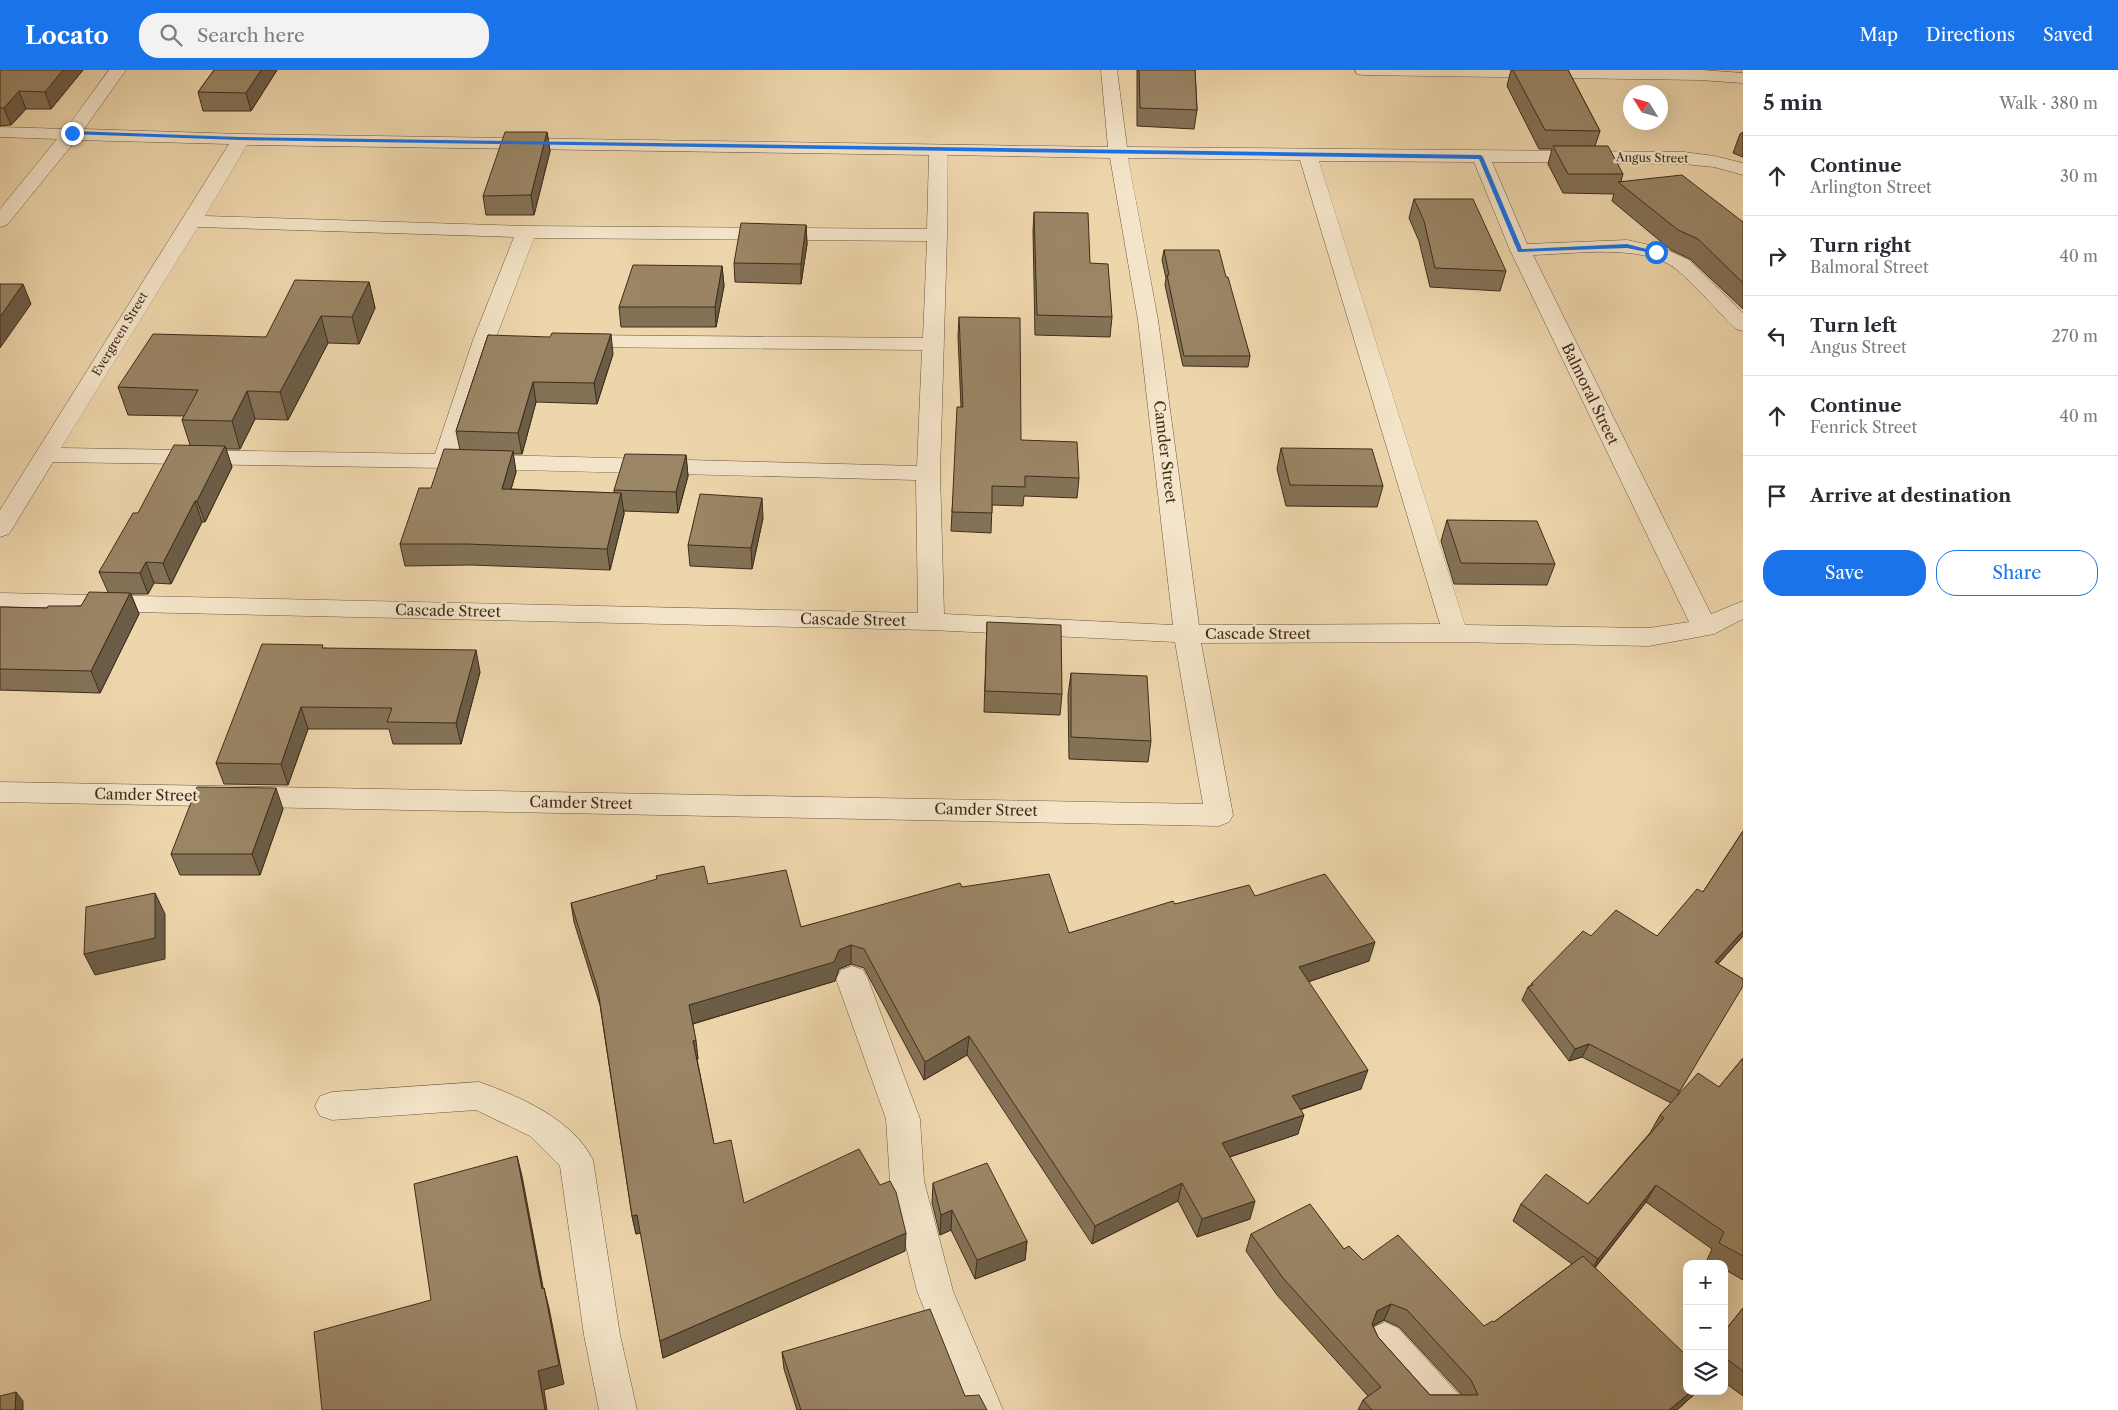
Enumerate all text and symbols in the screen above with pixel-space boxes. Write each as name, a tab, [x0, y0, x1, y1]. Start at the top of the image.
search box	[139, 13, 489, 58]
text: Locato	[25, 21, 109, 50]
icon: search	[157, 21, 185, 49]
text: Search here	[197, 24, 305, 47]
text: Map	[1859, 24, 1898, 46]
text: Directions	[1926, 24, 2015, 46]
text: Saved	[2043, 24, 2093, 46]
north arrow	[1623, 85, 1668, 130]
text: 5 min	[1763, 90, 1823, 115]
text: Walk · 380 m	[1999, 93, 2098, 113]
route end	[61, 122, 84, 145]
street label: Angus Street	[1615, 149, 1689, 166]
text: Continue	[1810, 154, 1902, 177]
icon: ahead	[1763, 162, 1791, 190]
text: 30 m	[2060, 166, 2098, 186]
text: Arlington Street	[1810, 177, 1932, 197]
text: Turn right	[1810, 234, 1911, 257]
route start	[1645, 241, 1668, 264]
icon: right	[1763, 242, 1791, 270]
text: 40 m	[2059, 246, 2098, 266]
text: Balmoral Street	[1810, 257, 1929, 277]
street label: Evergreen Street	[89, 288, 151, 379]
text: Turn left	[1810, 314, 1897, 337]
icon: left	[1763, 322, 1791, 350]
text: 270 m	[2052, 326, 2098, 346]
text: Angus Street	[1810, 337, 1907, 357]
street label: Balmoral Street	[1558, 340, 1624, 449]
text: Continue	[1810, 394, 1902, 417]
street label: Camder Street	[1150, 399, 1181, 505]
icon: ahead	[1763, 402, 1791, 430]
text: 40 m	[2059, 406, 2098, 426]
text: Fenrick Street	[1810, 417, 1917, 437]
icon: arrive	[1763, 482, 1791, 510]
text: Arrive at destination	[1810, 484, 2011, 507]
button: Save	[1763, 550, 1926, 596]
button: Share	[1936, 550, 2098, 596]
street label: Cascade Street	[395, 600, 502, 621]
street label: Cascade Street	[800, 609, 907, 630]
street label: Cascade Street	[1205, 624, 1312, 643]
street label: Camder Street	[94, 784, 199, 805]
street label: Camder Street	[529, 792, 634, 813]
street label: Camder Street	[934, 799, 1039, 820]
map controls	[1683, 1260, 1728, 1395]
button: +	[1683, 1260, 1728, 1305]
button: −	[1683, 1305, 1728, 1350]
button: layers	[1683, 1350, 1728, 1395]

